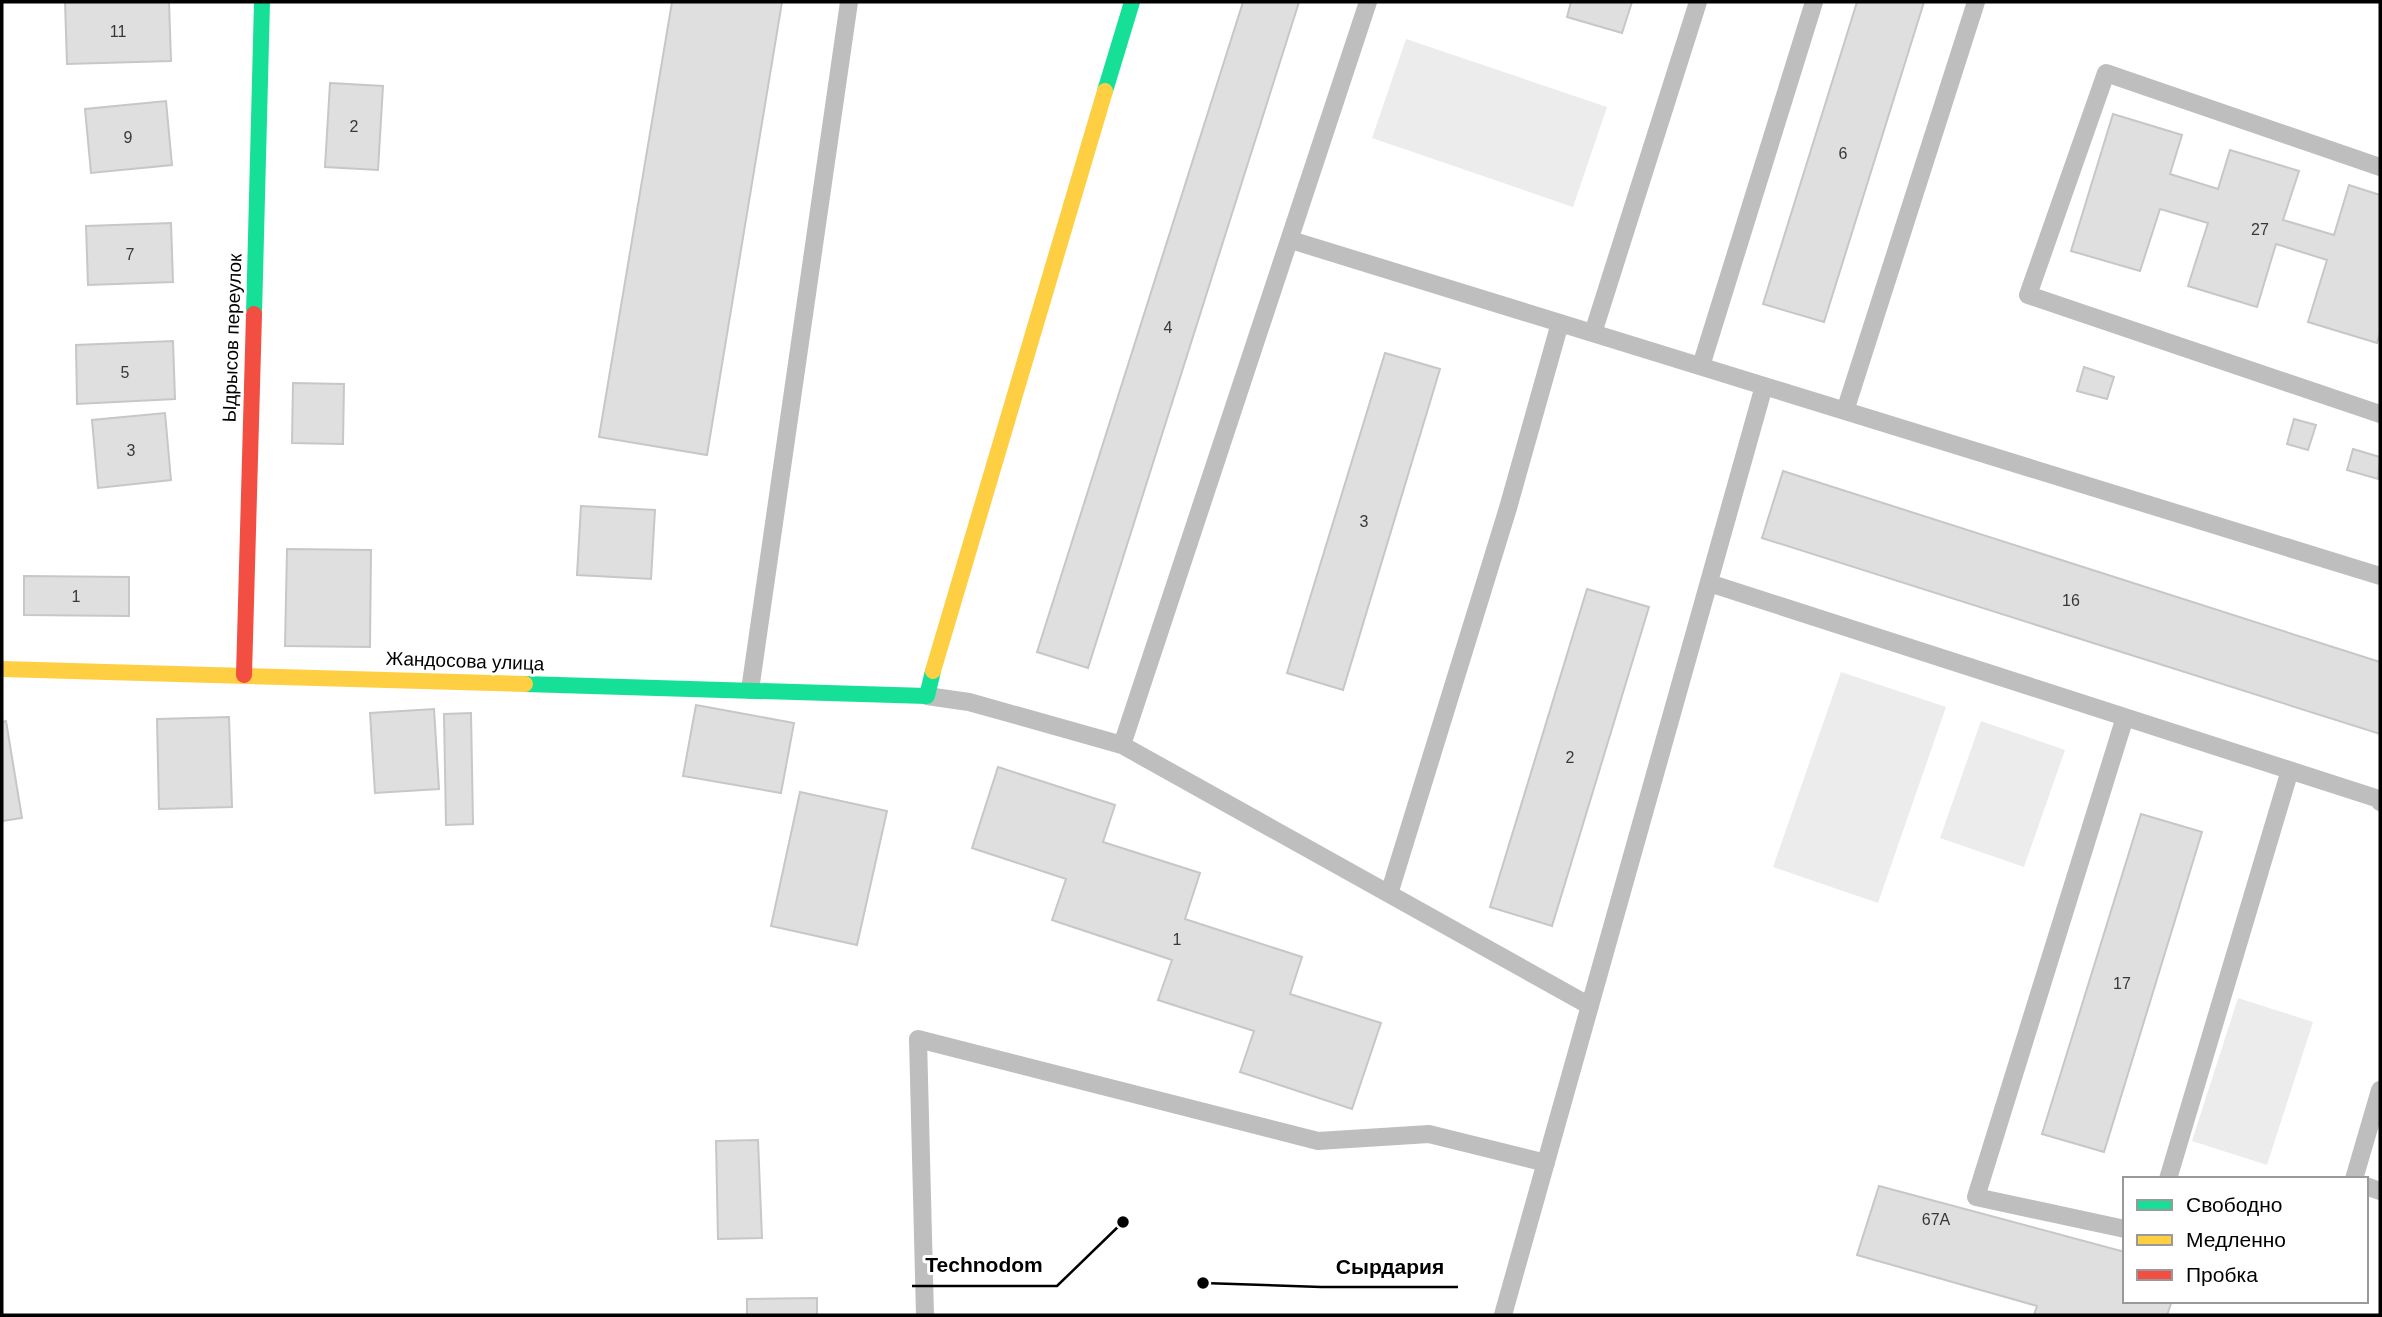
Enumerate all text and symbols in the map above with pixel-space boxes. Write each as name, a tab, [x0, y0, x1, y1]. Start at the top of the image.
house number: 11	[110, 23, 126, 40]
house number: 2	[350, 118, 359, 135]
house number: 9	[124, 129, 133, 146]
house number: 6	[1839, 145, 1848, 162]
house number: 27	[2251, 221, 2269, 238]
house number: 7	[126, 246, 135, 263]
street label: Ыдрысов переулок	[219, 253, 245, 423]
house number: 4	[1164, 319, 1173, 336]
house number: 5	[121, 364, 130, 381]
house number: 3	[127, 442, 136, 459]
house number: 3	[1360, 513, 1369, 530]
house number: 1	[72, 588, 81, 605]
house number: 16	[2062, 592, 2080, 609]
street label: Жандосова улица	[385, 648, 545, 674]
house number: 2	[1566, 749, 1575, 766]
house number: 1	[1173, 931, 1182, 948]
house number: 17	[2113, 975, 2131, 992]
legend	[2123, 1177, 2368, 1303]
text: Свободно	[2186, 1193, 2283, 1216]
house number: 67А	[1922, 1211, 1951, 1228]
text: Медленно	[2186, 1228, 2286, 1251]
callout: Technodom	[912, 1244, 1057, 1286]
callout: Сырдария	[1321, 1245, 1458, 1287]
text: Technodom	[925, 1253, 1043, 1276]
text: Сырдария	[1336, 1255, 1444, 1278]
text: Пробка	[2186, 1263, 2258, 1286]

